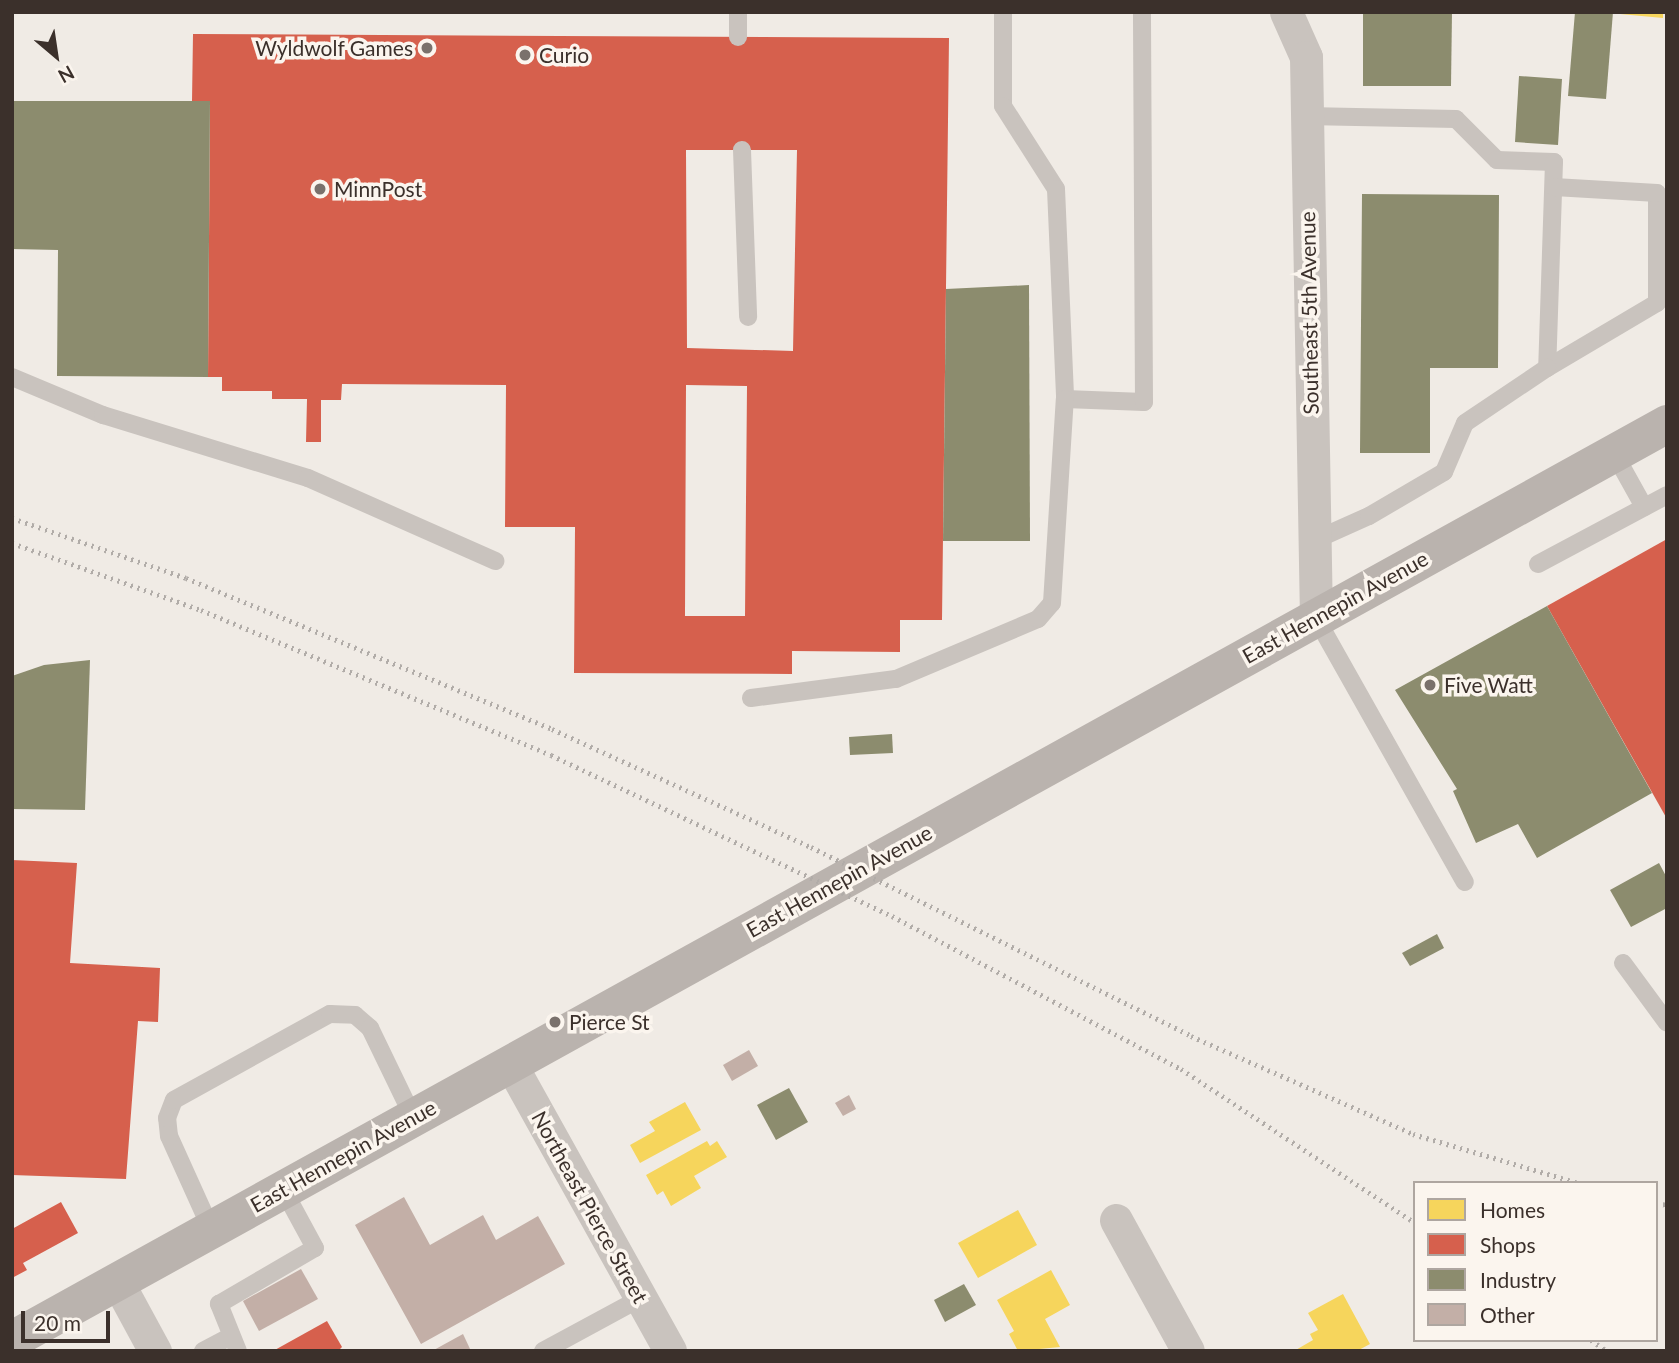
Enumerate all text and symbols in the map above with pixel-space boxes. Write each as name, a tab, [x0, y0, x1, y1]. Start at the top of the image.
north arrow	[21, 21, 91, 91]
place label: Wyldwolf Games	[255, 35, 413, 61]
marker: Wyldwolf Games	[419, 40, 435, 56]
place label: Curio	[539, 42, 589, 68]
marker: Curio	[517, 47, 533, 63]
text: N	[54, 61, 78, 88]
place label: MinnPost	[334, 176, 422, 202]
marker: MinnPost	[312, 181, 328, 197]
street label: Southeast 5th Avenue	[1295, 211, 1323, 415]
street label: East Hennepin Avenue	[1237, 545, 1433, 669]
place label: Five Watt	[1444, 672, 1533, 698]
marker: Five Watt	[1422, 677, 1438, 693]
street label: East Hennepin Avenue	[741, 819, 937, 943]
place label: Pierce St	[569, 1009, 650, 1035]
marker: Pierce St	[547, 1014, 563, 1030]
street label: East Hennepin Avenue	[245, 1094, 441, 1218]
street label: Northeast Pierce Street	[527, 1107, 653, 1307]
legend	[1413, 1181, 1658, 1342]
text: Homes	[1480, 1197, 1545, 1222]
text: Shops	[1480, 1232, 1536, 1257]
text: Industry	[1480, 1267, 1556, 1292]
scale bar	[24, 1296, 114, 1340]
text: Other	[1480, 1302, 1535, 1327]
text: 20 m	[34, 1310, 81, 1335]

